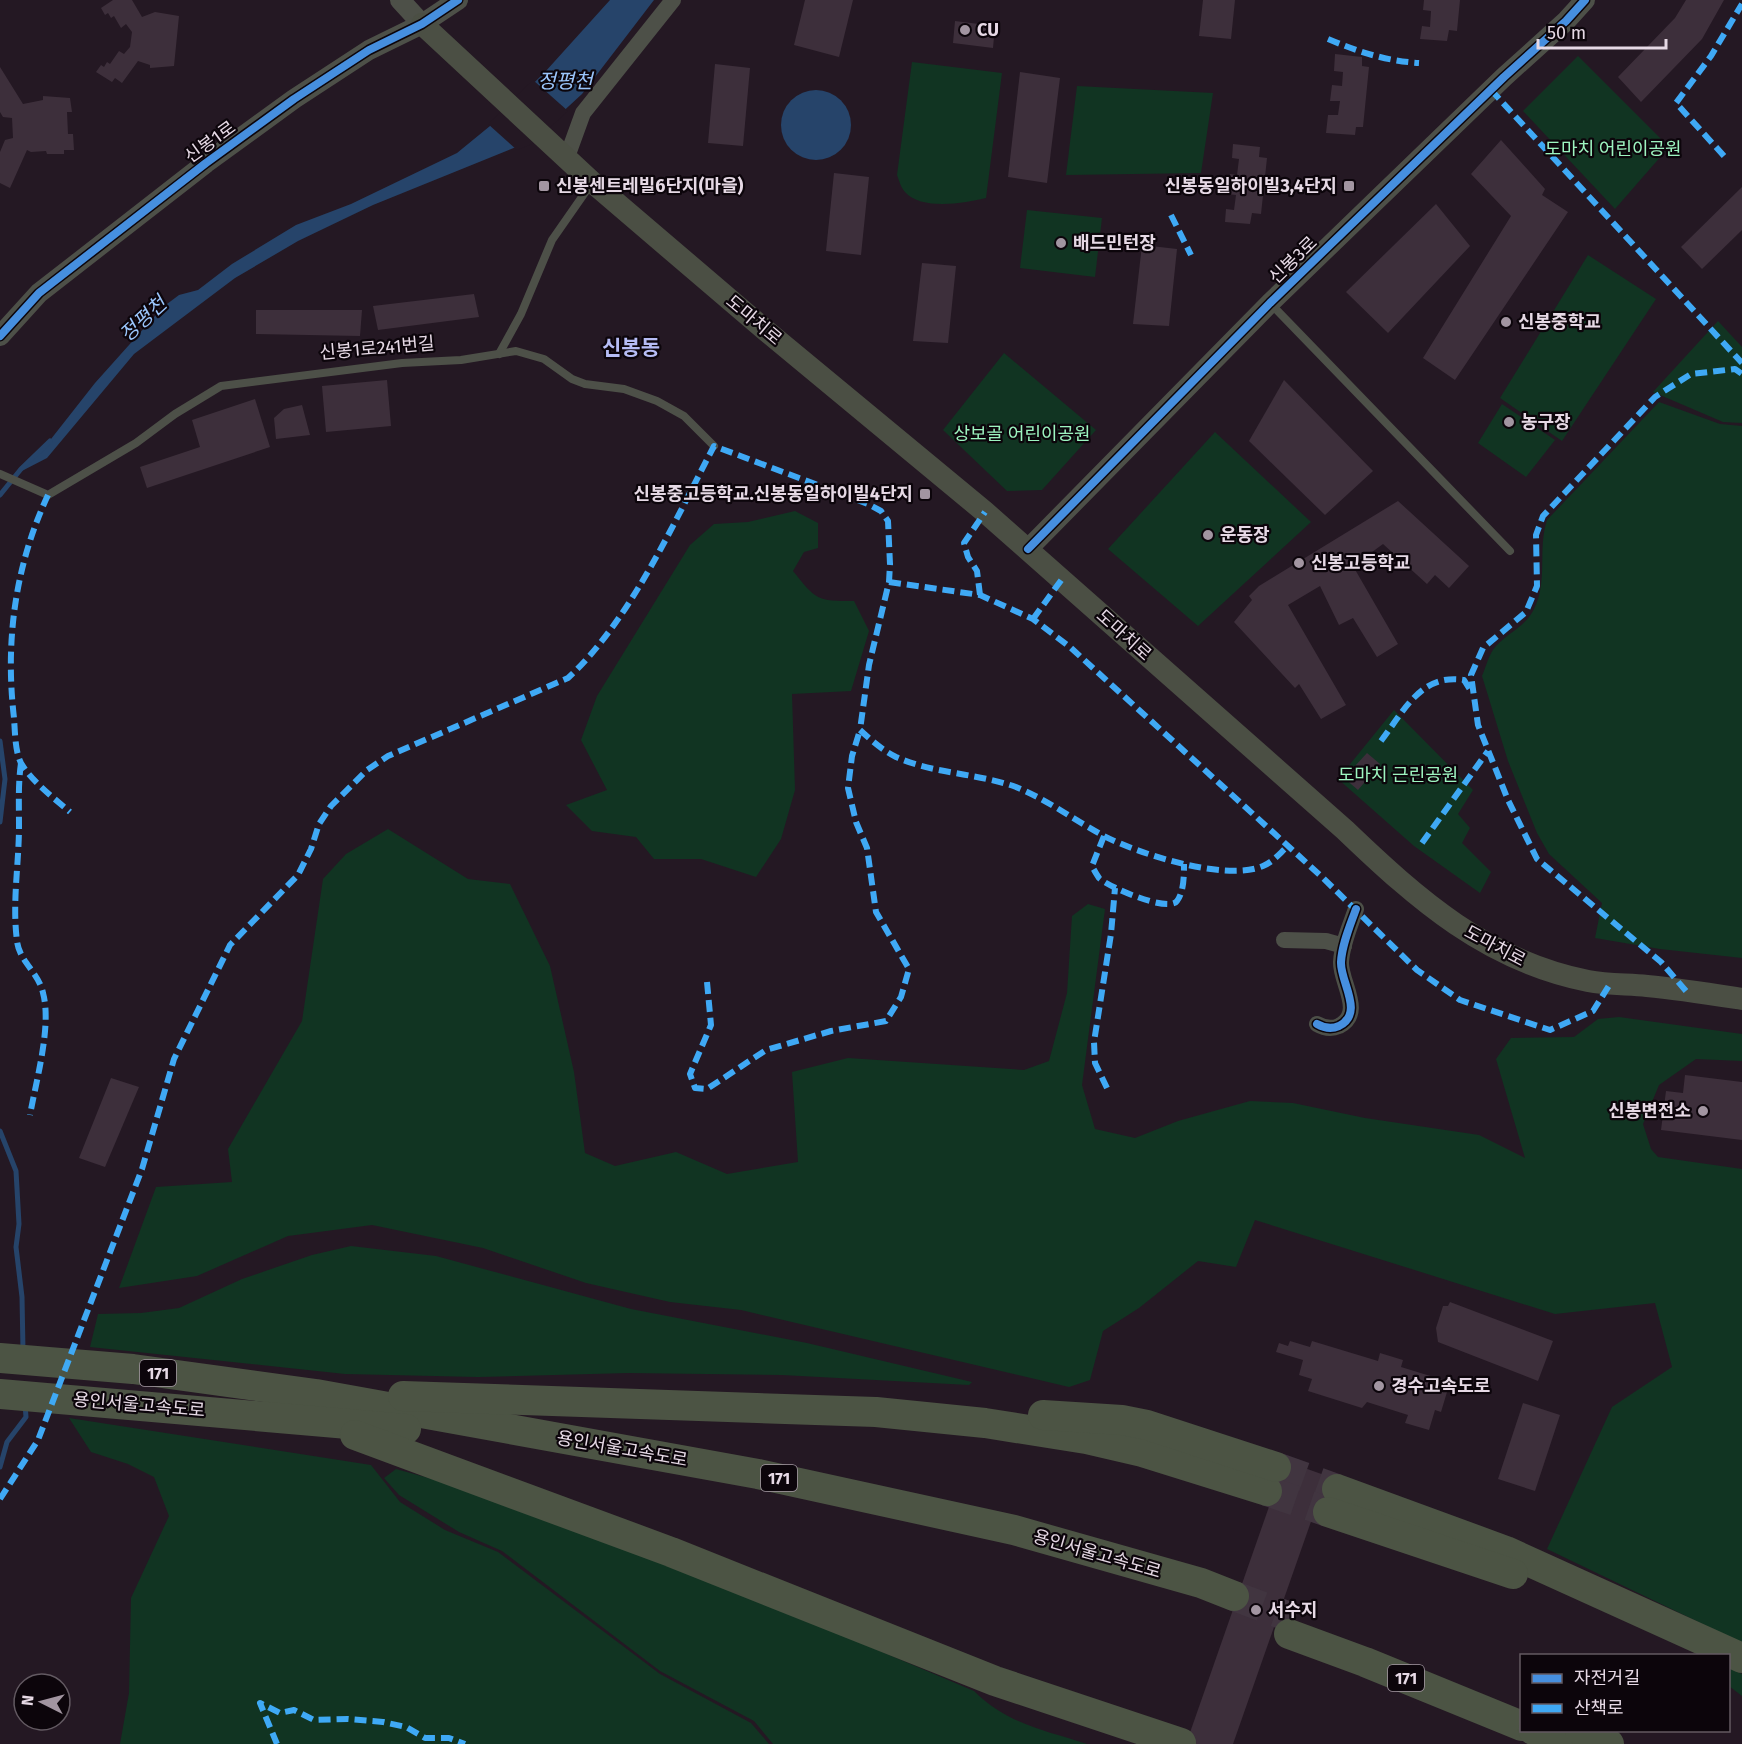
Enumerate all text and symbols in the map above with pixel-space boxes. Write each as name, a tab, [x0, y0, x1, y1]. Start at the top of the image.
scale bar	[1538, 12, 1666, 50]
place label: CU	[977, 19, 999, 41]
text: 50 m	[1547, 22, 1586, 44]
marker: CU	[958, 23, 972, 37]
water label: 정평천	[537, 69, 595, 93]
street label: 신봉1로	[180, 116, 240, 168]
park label: 도마치 어린이공원	[1544, 138, 1682, 160]
place label: 신봉센트레빌6단지(마을)	[556, 175, 744, 197]
place label: 신봉동일하이빌3,4단지	[1165, 175, 1337, 197]
marker: 신봉센트레빌6단지(마을)	[537, 179, 551, 193]
marker: 신봉동일하이빌3,4단지	[1342, 179, 1356, 193]
place label: 배드민턴장	[1073, 232, 1156, 254]
street label: 신봉3로	[1264, 232, 1322, 288]
marker: 배드민턴장	[1054, 236, 1068, 250]
water label: 정평천	[115, 290, 173, 347]
street label: 도마치로	[722, 290, 786, 350]
place label: 신봉중학교	[1518, 311, 1601, 333]
marker: 신봉중학교	[1499, 315, 1513, 329]
street label: 신봉1로241번길	[319, 332, 435, 364]
district label: 신봉동	[602, 335, 660, 361]
place label: 농구장	[1521, 411, 1571, 433]
marker: 농구장	[1502, 415, 1516, 429]
park label: 상보골 어린이공원	[953, 423, 1091, 445]
place label: 신봉중고등학교.신봉동일하이빌4단지	[634, 483, 913, 505]
marker: 신봉중고등학교.신봉동일하이빌4단지	[918, 487, 932, 501]
place label: 운동장	[1220, 524, 1270, 546]
marker: 운동장	[1201, 528, 1215, 542]
place label: 신봉고등학교	[1311, 552, 1410, 574]
marker: 신봉고등학교	[1292, 556, 1306, 570]
street label: 도마치로	[1092, 605, 1156, 665]
park label: 도마치 근린공원	[1338, 764, 1458, 786]
street label: 도마치로	[1461, 921, 1529, 971]
place label: 신봉변전소	[1608, 1100, 1691, 1122]
marker: 신봉변전소	[1696, 1104, 1710, 1118]
road number: 171	[140, 1360, 176, 1386]
place label: 경수고속도로	[1391, 1375, 1490, 1397]
marker: 경수고속도로	[1372, 1379, 1386, 1393]
street label: 용인서울고속도로	[72, 1388, 206, 1422]
street label: 용인서울고속도로	[555, 1427, 689, 1471]
road number: 171	[761, 1465, 797, 1491]
street label: 용인서울고속도로	[1030, 1525, 1164, 1583]
place label: 서수지	[1268, 1599, 1318, 1621]
marker: 서수지	[1249, 1603, 1263, 1617]
legend	[1520, 1654, 1730, 1732]
road number: 171	[1388, 1665, 1424, 1691]
text: 자전거길	[1574, 1667, 1640, 1689]
north arrow	[12, 1672, 72, 1732]
text: N	[18, 1694, 38, 1707]
text: 산책로	[1574, 1697, 1624, 1719]

